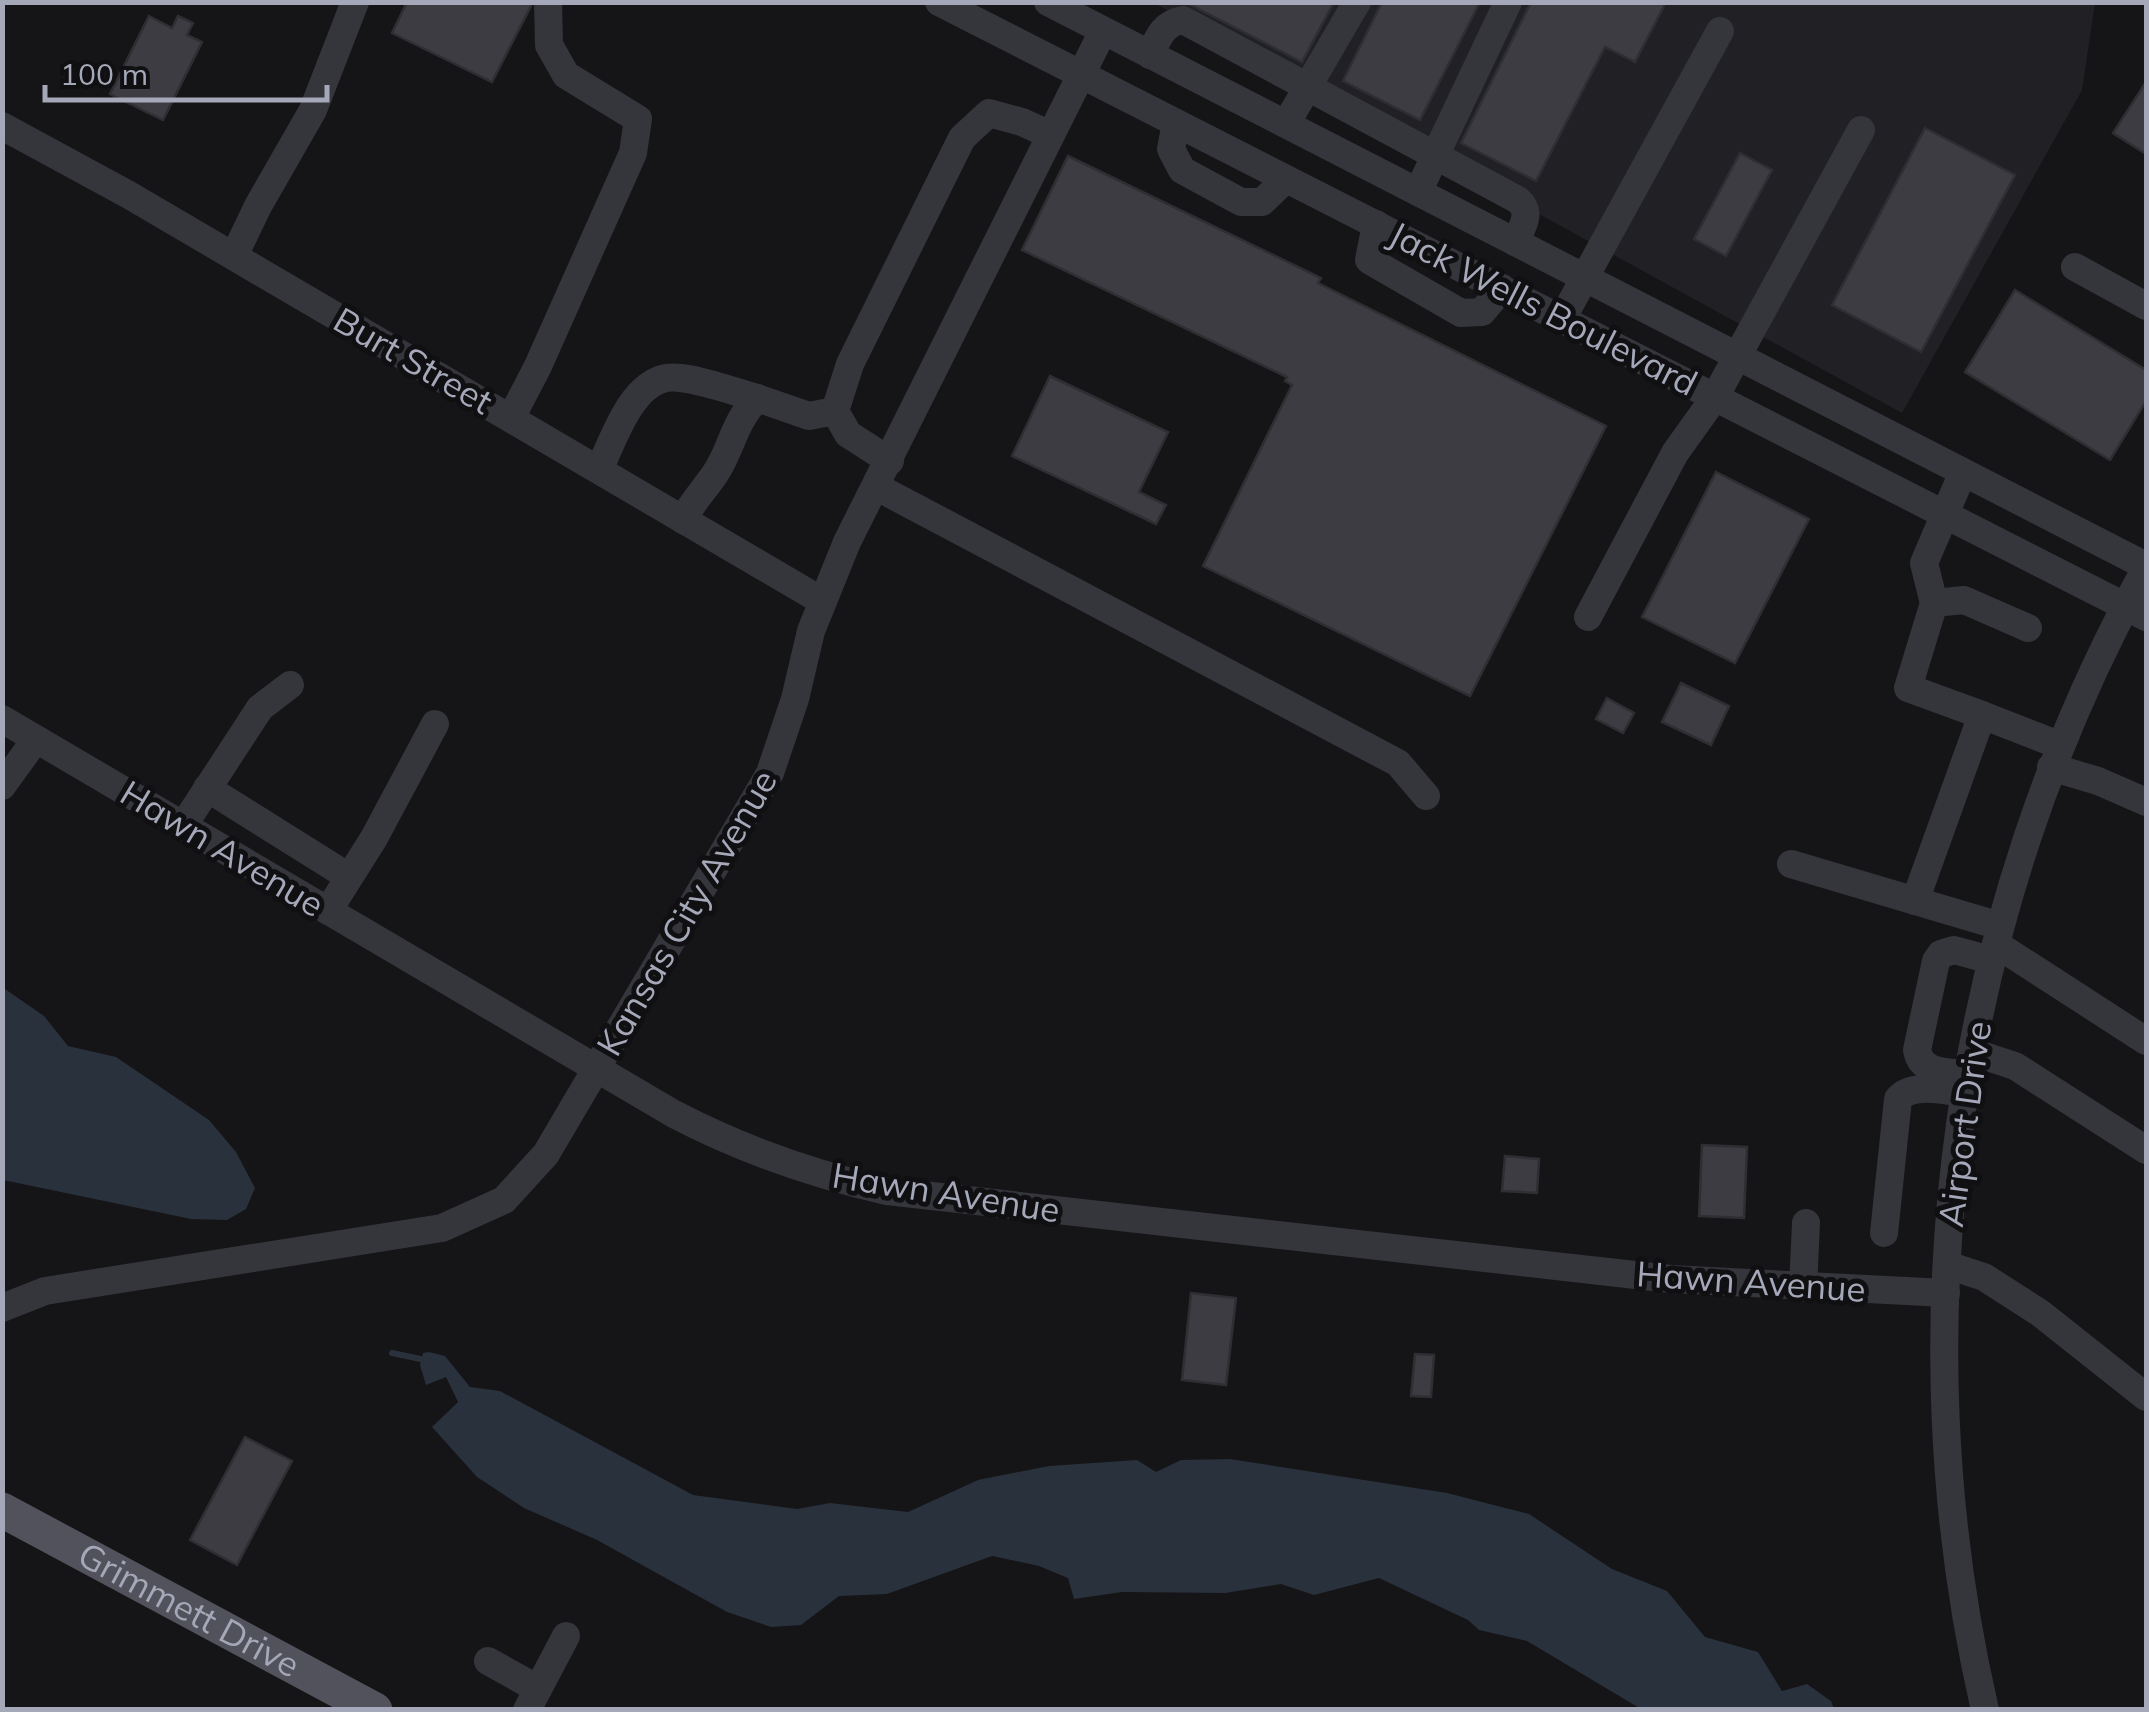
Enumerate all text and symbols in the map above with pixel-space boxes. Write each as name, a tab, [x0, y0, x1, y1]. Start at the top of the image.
scale bar	[45, 40, 328, 102]
text: 100 m	[60, 55, 148, 93]
street label: Jack Wells Boulevard	[1382, 211, 1705, 405]
street label: Burt Street	[326, 297, 501, 423]
street label: Kansas City Avenue	[586, 762, 786, 1063]
street label: Hawn Avenue	[113, 770, 332, 926]
street label: Airport Drive	[1928, 1018, 2000, 1230]
street label: Hawn Avenue	[829, 1152, 1063, 1232]
street label: Hawn Avenue	[1635, 1251, 1867, 1311]
street label: Grimmett Drive	[71, 1532, 308, 1687]

